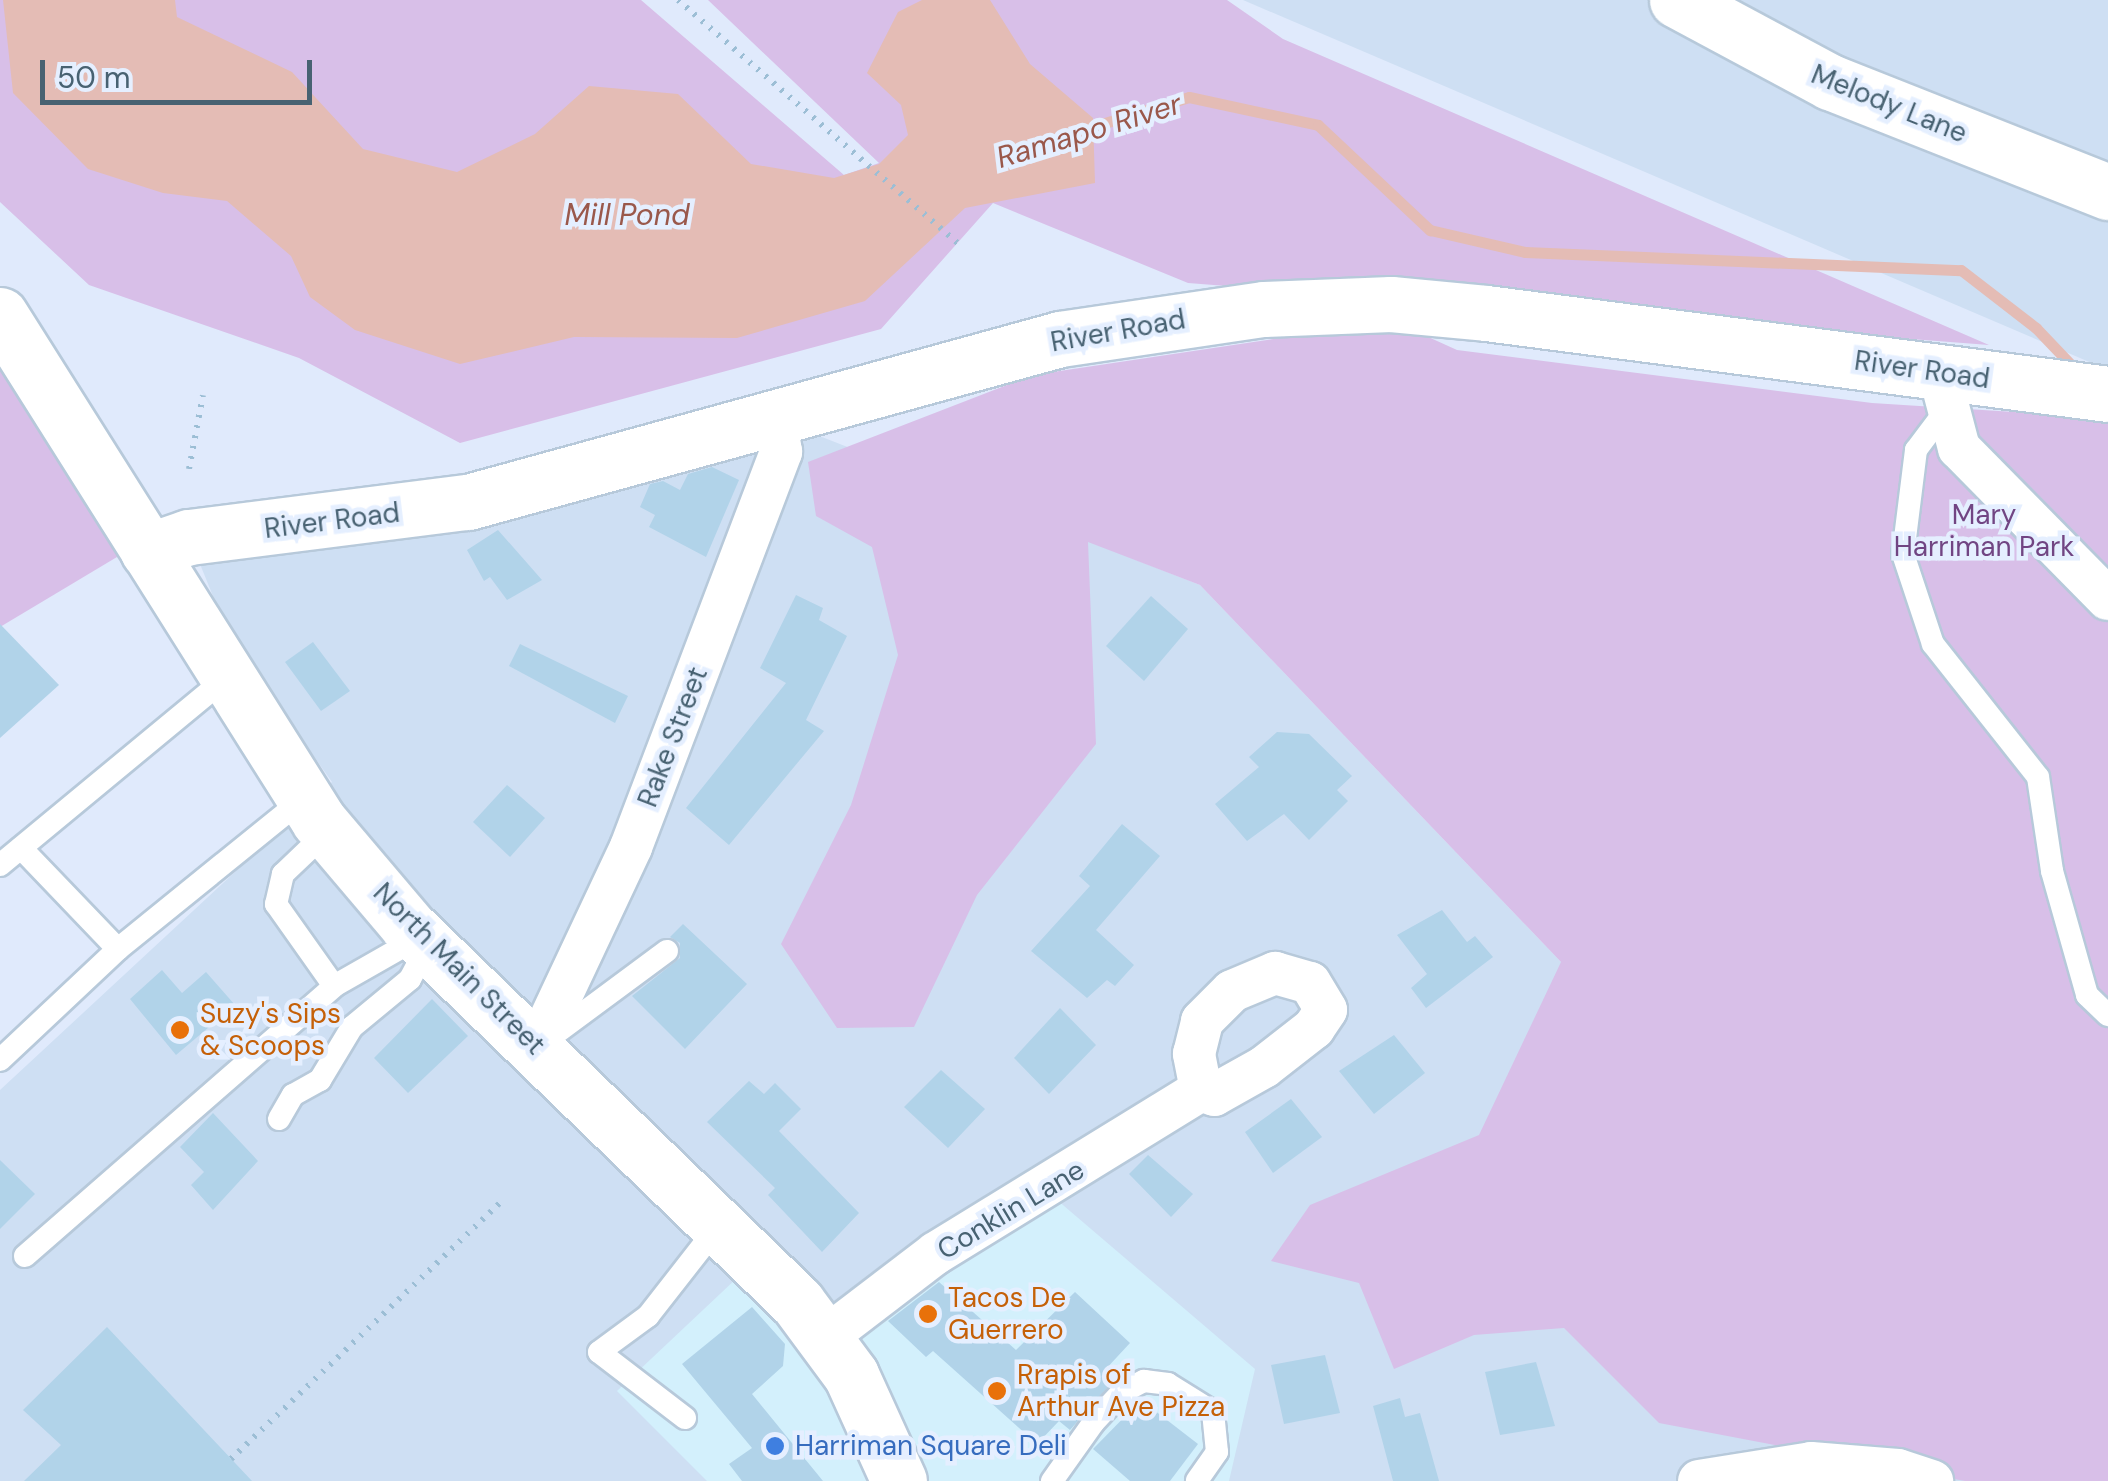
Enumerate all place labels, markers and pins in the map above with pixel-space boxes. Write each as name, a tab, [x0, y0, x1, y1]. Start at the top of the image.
place label: Suzy's Sips & Scoops	[200, 997, 341, 1063]
marker: Suzy's Sips & Scoops	[169, 1019, 191, 1041]
place label: Tacos De Guerrero	[948, 1281, 1066, 1347]
marker: Tacos De Guerrero	[917, 1303, 939, 1325]
place label: Rrapis of Arthur Ave Pizza	[1017, 1358, 1225, 1424]
marker: Rrapis of Arthur Ave Pizza	[986, 1380, 1008, 1402]
place label: Harriman Square Deli	[795, 1429, 1067, 1463]
marker: Harriman Square Deli	[764, 1435, 786, 1457]

